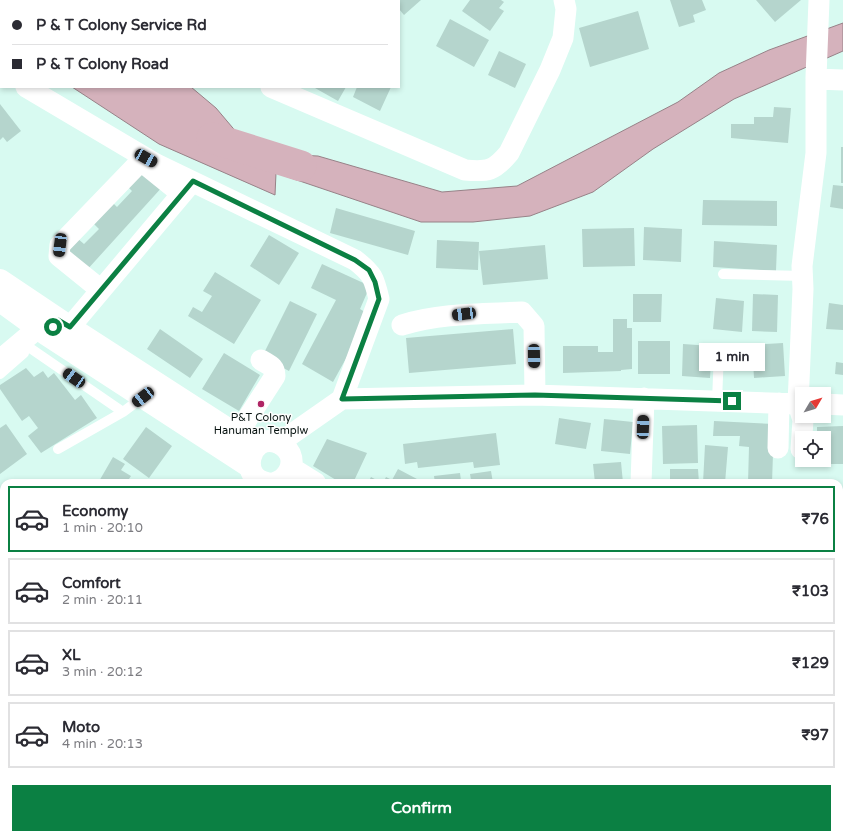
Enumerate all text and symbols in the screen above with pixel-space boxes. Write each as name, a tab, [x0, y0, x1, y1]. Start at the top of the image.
text: P & T Colony Service Rd	[36, 16, 207, 34]
text: P & T Colony Road	[36, 55, 169, 73]
car	[133, 147, 159, 169]
car	[53, 232, 67, 258]
car	[451, 307, 477, 321]
route start	[44, 318, 62, 336]
callout: 1 min	[699, 343, 765, 371]
car	[528, 344, 540, 368]
text: 1 min	[715, 349, 749, 365]
car	[61, 366, 87, 390]
car	[130, 385, 156, 409]
north arrow	[795, 387, 831, 423]
map controls	[795, 387, 831, 467]
route end	[723, 392, 741, 410]
marker: P&T Colony Hanuman Templw	[256, 399, 266, 409]
place label: P&T Colony Hanuman Templw	[214, 411, 308, 437]
car	[637, 415, 649, 439]
button: locate	[795, 431, 831, 467]
icon: car	[14, 501, 50, 537]
text: Economy	[62, 502, 128, 520]
text: ₹76	[801, 510, 829, 528]
text: 1 min · 20:10	[62, 520, 143, 536]
icon: car	[14, 573, 50, 609]
text: Comfort	[62, 574, 121, 592]
text: ₹103	[792, 582, 829, 600]
text: 2 min · 20:11	[62, 592, 143, 608]
icon: car	[14, 645, 50, 681]
text: XL	[62, 646, 81, 664]
text: ₹129	[792, 654, 829, 672]
text: 3 min · 20:12	[62, 664, 143, 680]
icon: car	[14, 717, 50, 753]
text: Moto	[62, 718, 100, 736]
text: ₹97	[801, 726, 829, 744]
text: 4 min · 20:13	[62, 736, 143, 752]
button: Confirm	[12, 785, 831, 831]

